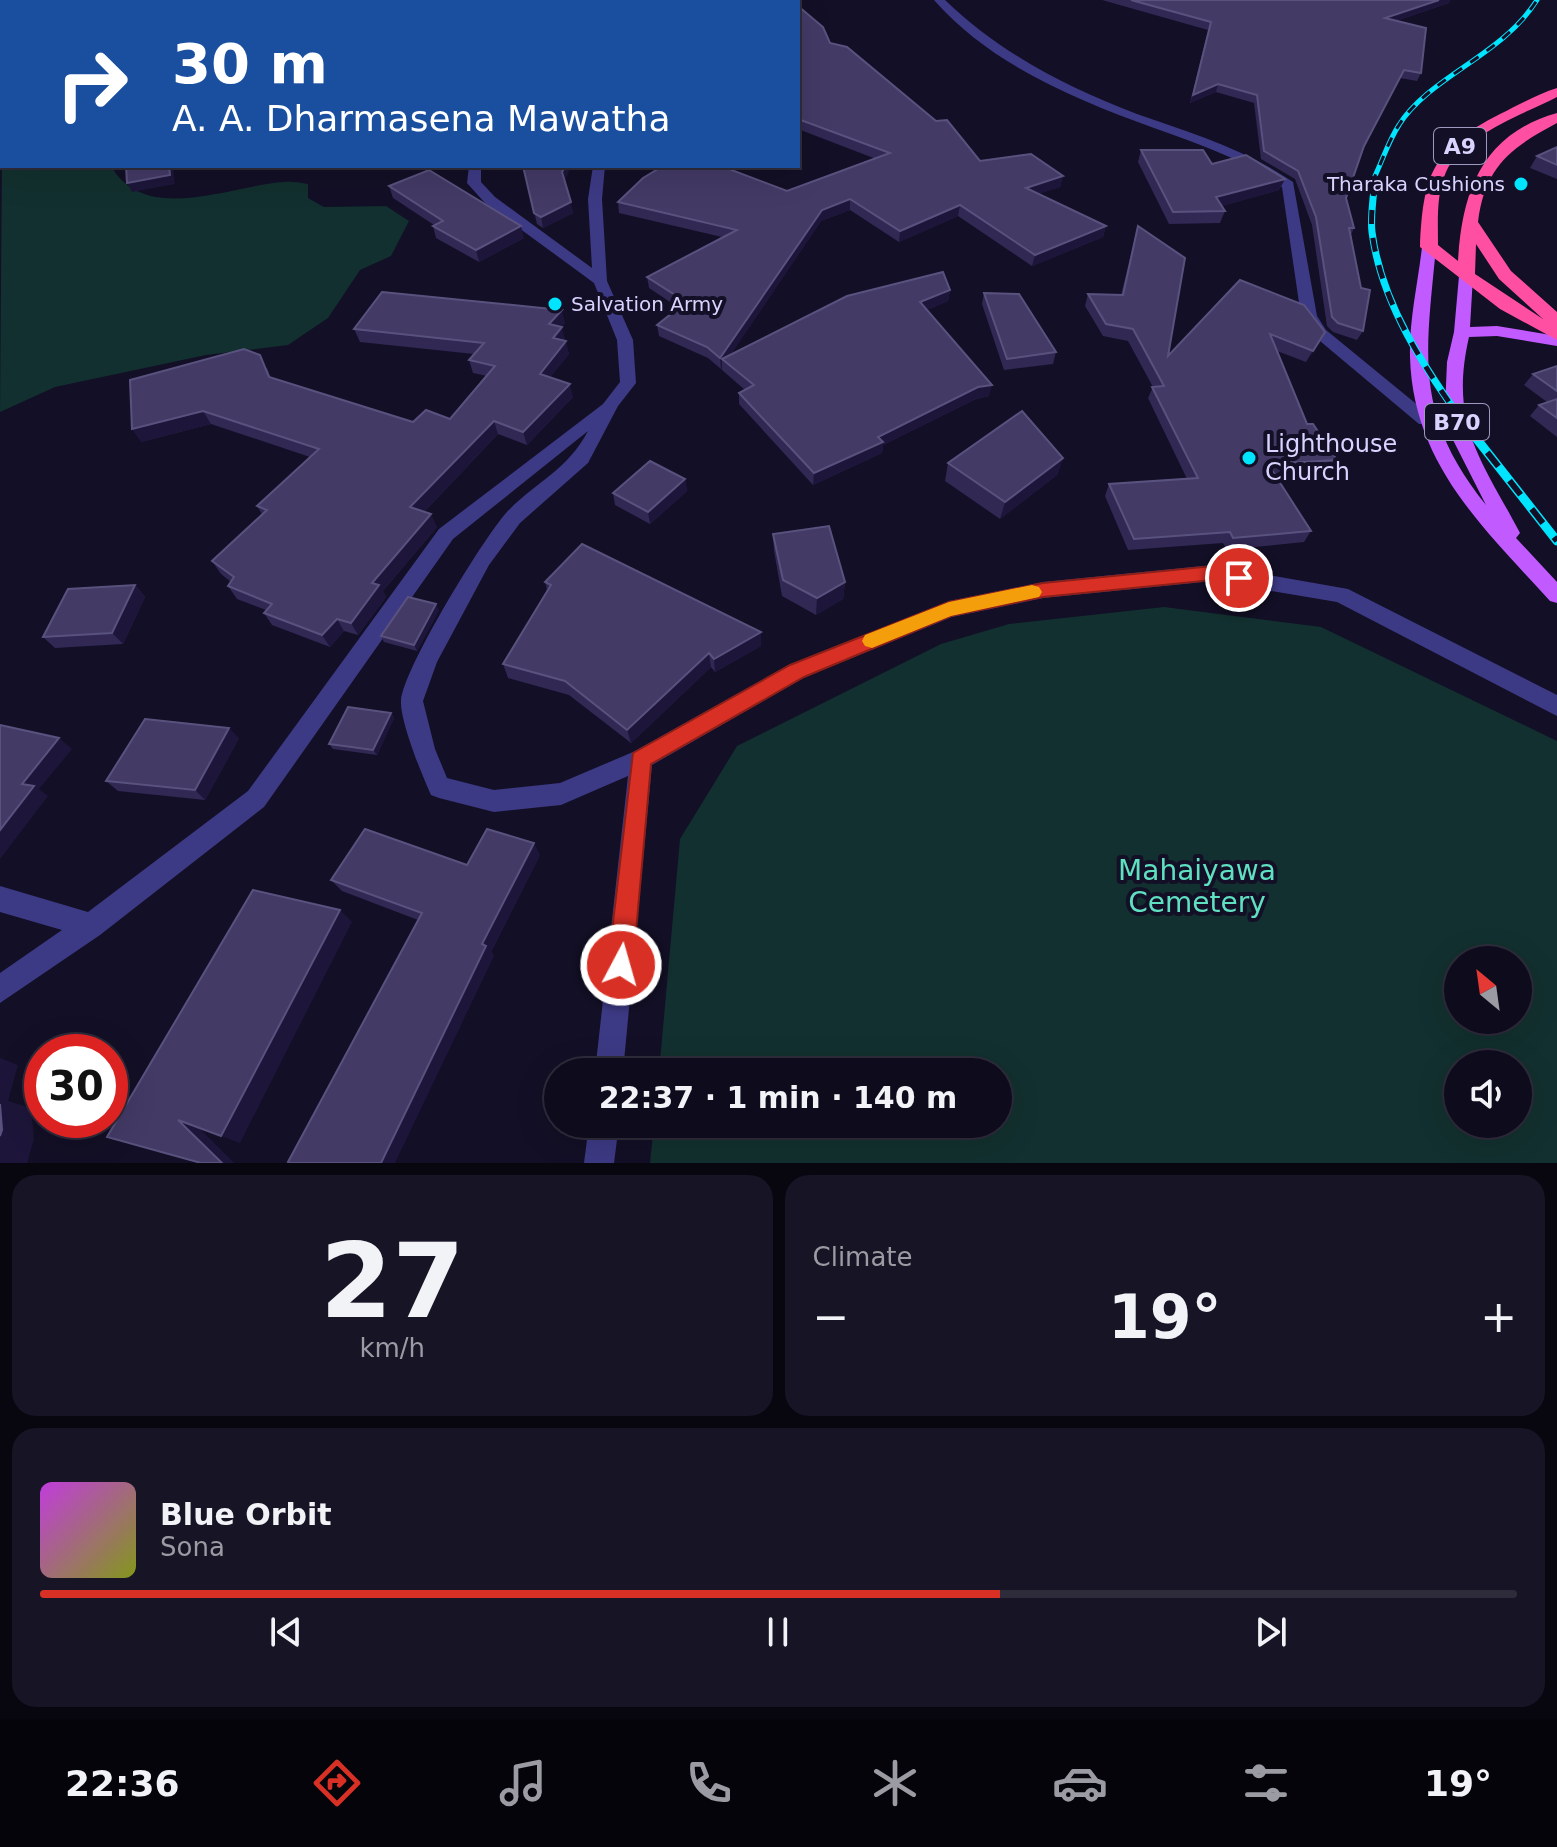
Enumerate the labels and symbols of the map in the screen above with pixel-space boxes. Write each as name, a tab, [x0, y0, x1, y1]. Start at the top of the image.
road number: A9	[1434, 128, 1486, 164]
place label: Tharaka Cushions	[1326, 172, 1505, 196]
marker: Tharaka Cushions	[1512, 175, 1530, 193]
place label: Salvation Army	[571, 292, 723, 316]
marker: Salvation Army	[546, 295, 564, 313]
road number: B70	[1425, 404, 1489, 440]
place label: Lighthouse Church	[1265, 430, 1397, 486]
marker: Lighthouse Church	[1240, 449, 1258, 467]
pin	[1205, 544, 1273, 612]
park label: Mahaiyawa Cemetery	[1118, 854, 1276, 919]
position arrow	[579, 923, 663, 1007]
north arrow	[1444, 946, 1532, 1034]
speed limit sign: 30	[24, 1034, 128, 1138]

